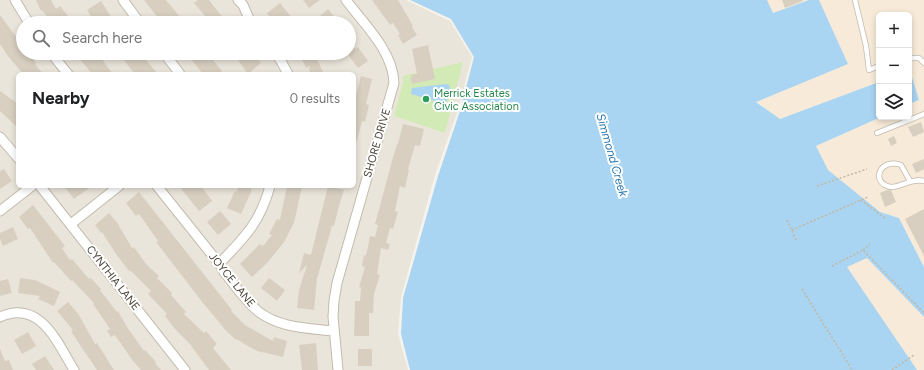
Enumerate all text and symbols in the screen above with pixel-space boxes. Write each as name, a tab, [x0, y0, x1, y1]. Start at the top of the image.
map controls	[876, 12, 912, 120]
button: +	[876, 12, 912, 48]
search box	[16, 16, 356, 60]
icon: search	[30, 27, 52, 49]
text: Search here	[62, 29, 142, 47]
button: −	[876, 48, 912, 84]
button: layers	[876, 84, 912, 120]
place label: Merrick Estates Civic Association	[434, 87, 519, 113]
text: Nearby	[32, 88, 90, 108]
text: 0 results	[290, 91, 340, 106]
marker: Merrick Estates Civic Association	[421, 94, 431, 104]
street label: SHORE DRIVE	[361, 107, 393, 179]
water label: Simmond Creek	[593, 112, 631, 199]
street label: CYNTHIA LANE	[84, 243, 142, 313]
street label: JOYCE LANE	[206, 250, 258, 310]

